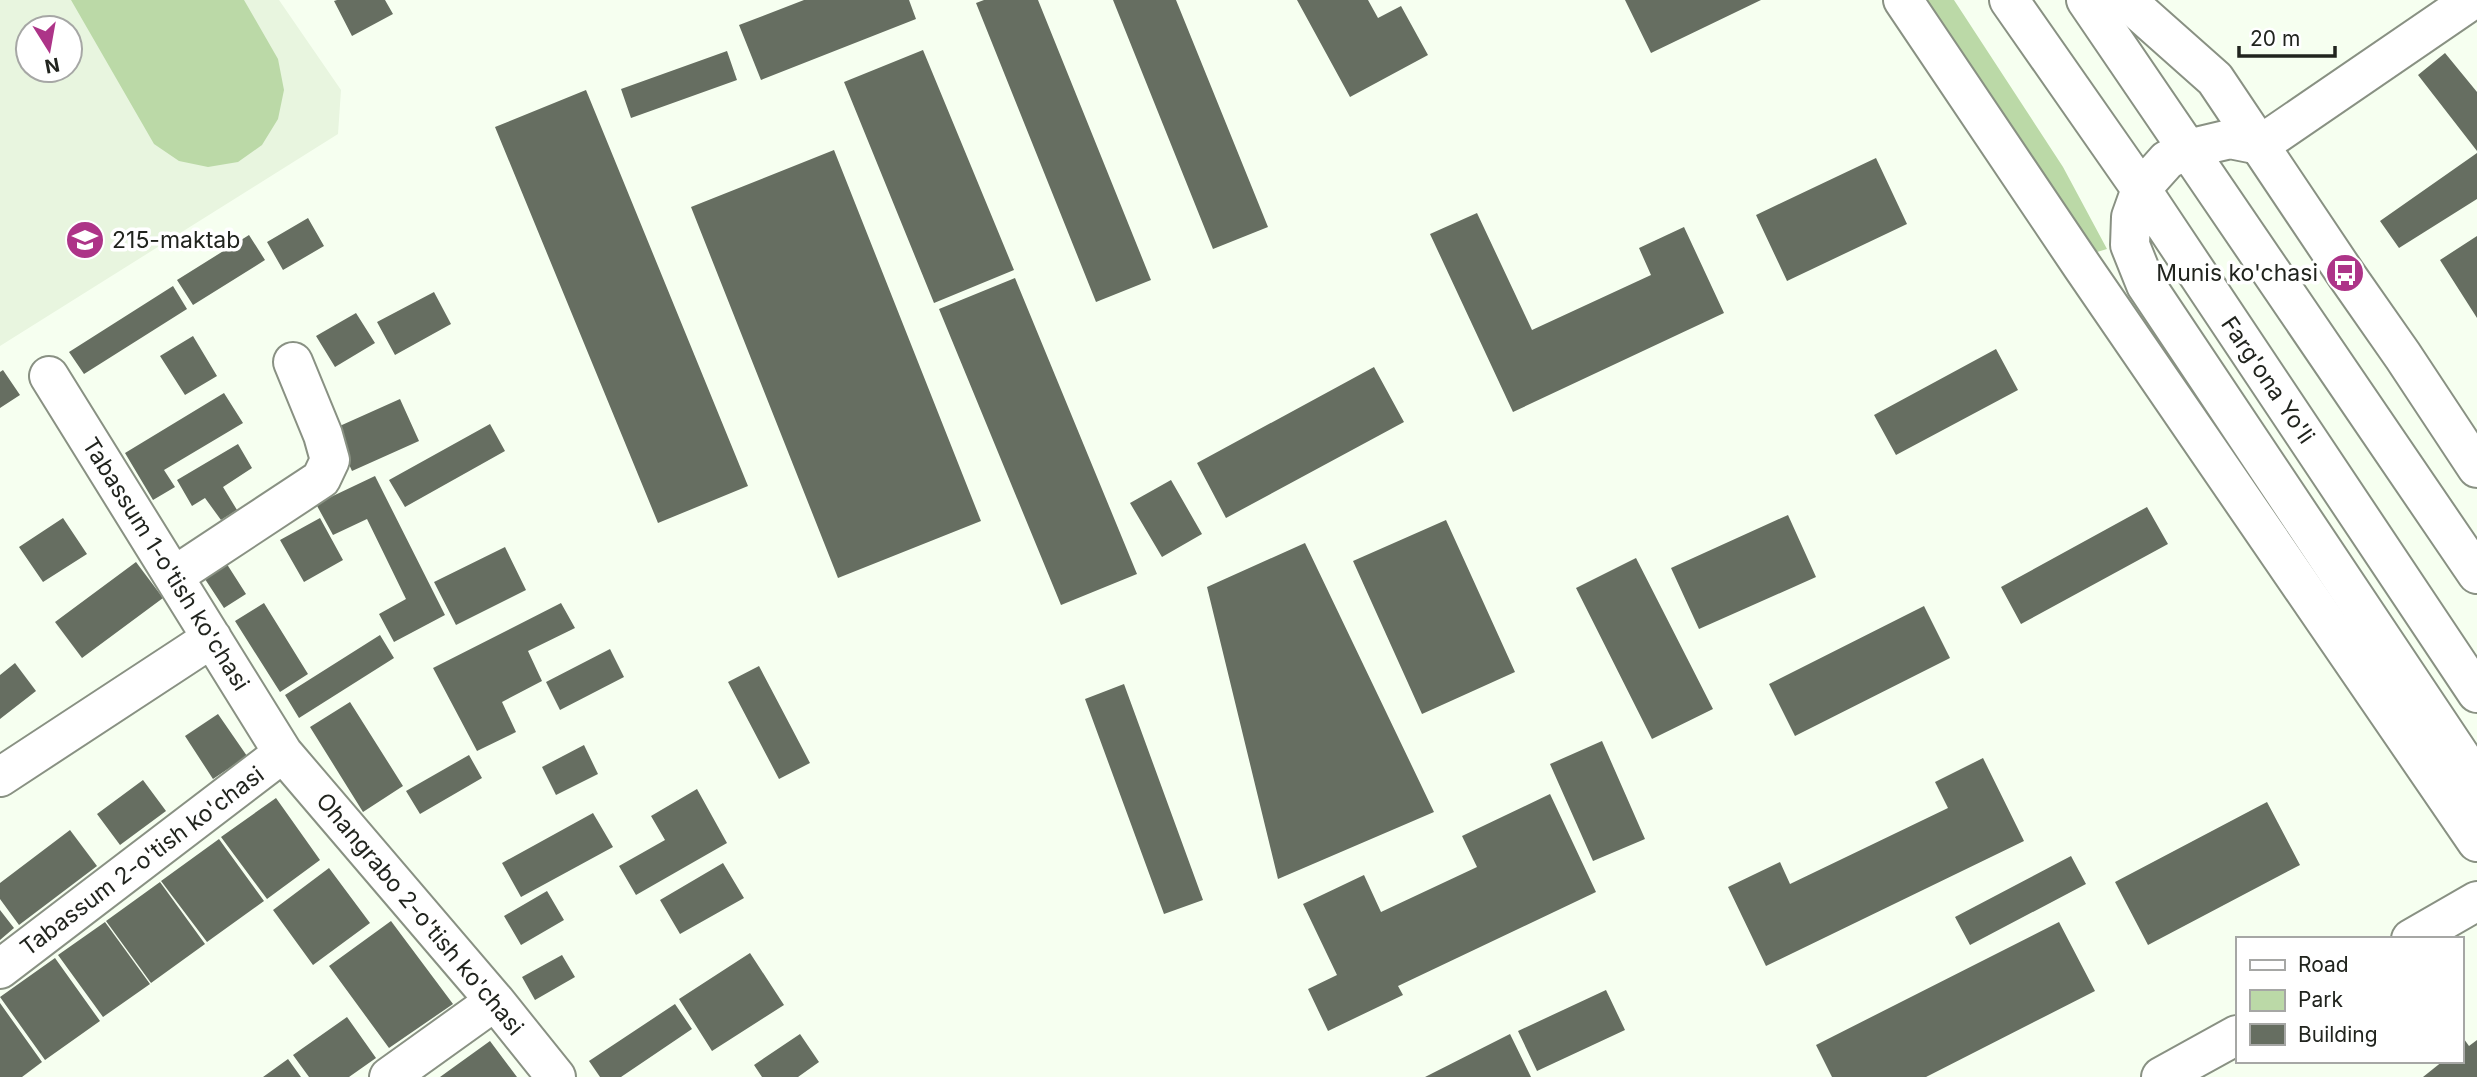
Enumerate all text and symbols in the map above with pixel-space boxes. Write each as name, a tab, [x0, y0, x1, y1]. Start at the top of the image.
north arrow	[14, 14, 84, 84]
scale bar	[2239, 14, 2335, 58]
text: 20 m	[2250, 26, 2300, 51]
text: N	[43, 53, 61, 78]
school or university icon: 215-maktab	[64, 219, 106, 261]
place label: 215-maktab	[112, 226, 240, 254]
bus stop icon: Munis ko'chasi	[2324, 252, 2366, 294]
place label: Munis ko'chasi	[2156, 259, 2318, 287]
street label: Farg'ona Yo'li	[2215, 311, 2321, 449]
street label: Tabassum 1-o'tish ko'chasi	[77, 432, 255, 696]
street label: Tabassum 2-o'tish ko'chasi	[15, 760, 269, 962]
street label: Ohangrabo 2-o'tish ko'chasi	[310, 787, 530, 1041]
legend	[2236, 937, 2463, 1063]
text: Road	[2298, 952, 2349, 977]
text: Park	[2298, 987, 2343, 1012]
text: Building	[2298, 1022, 2378, 1047]

